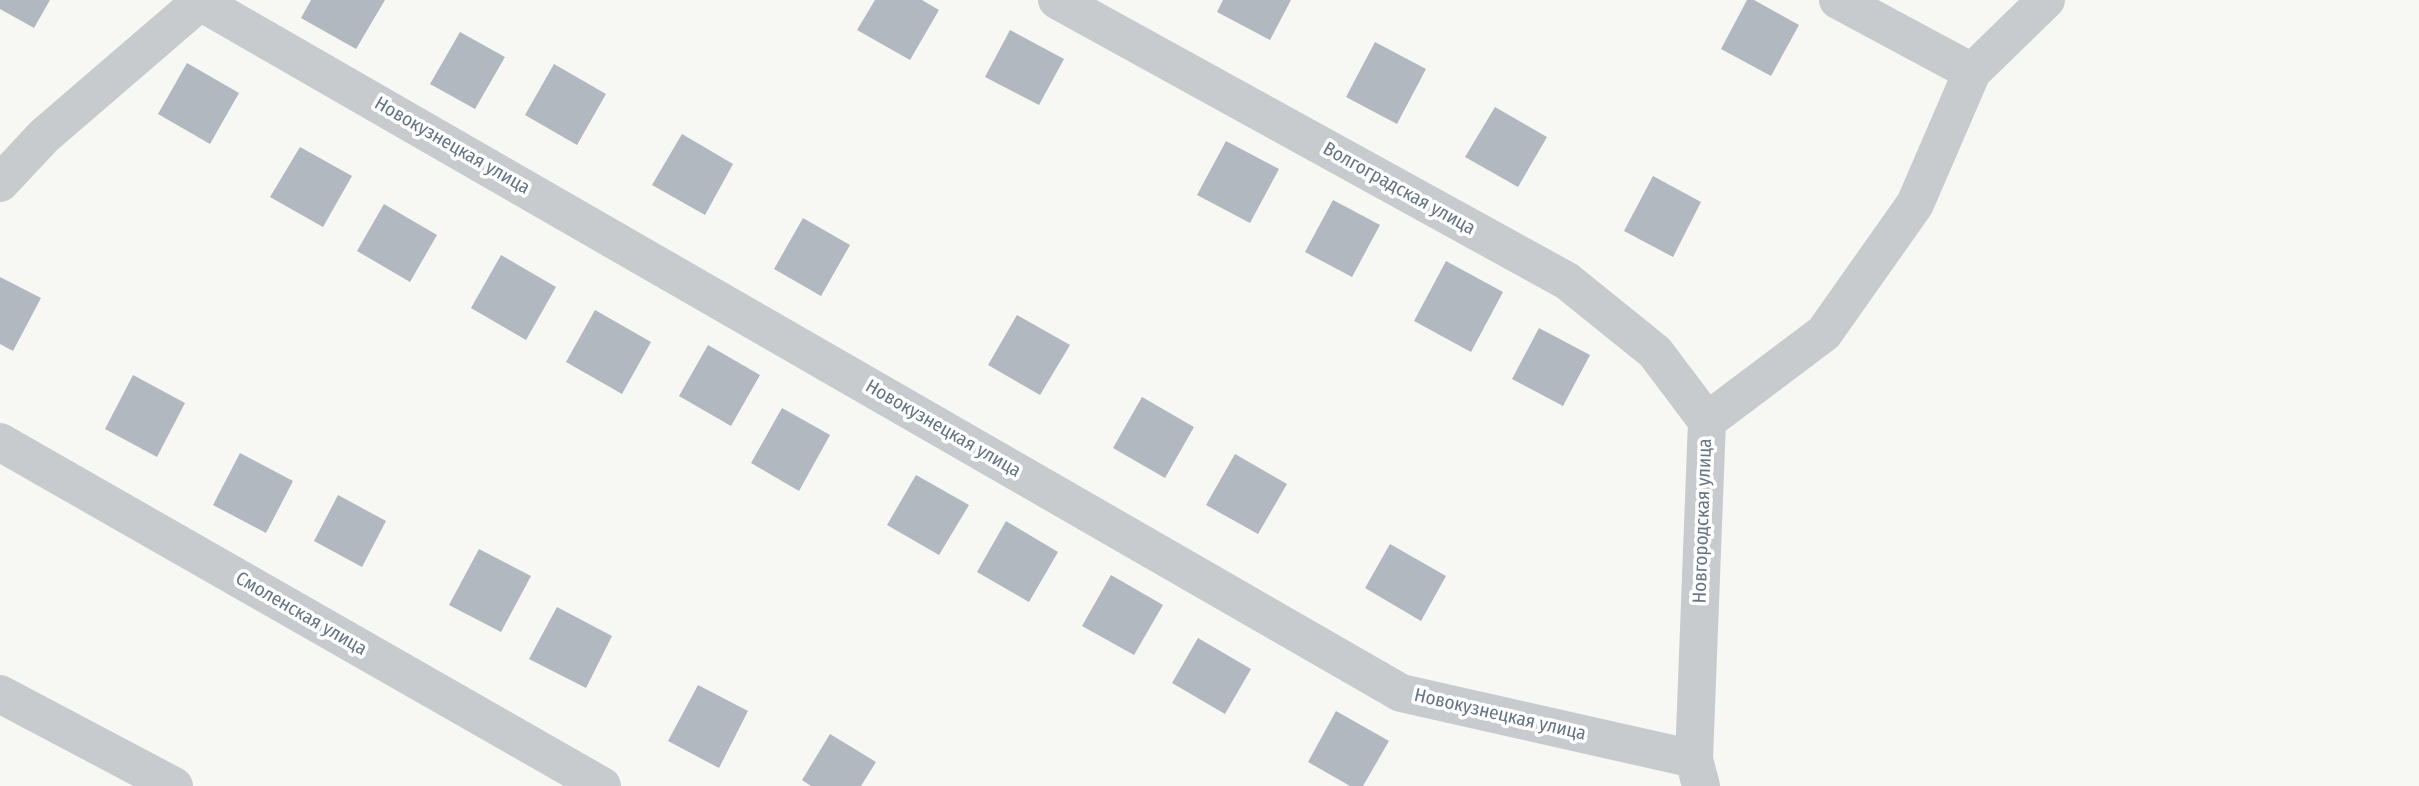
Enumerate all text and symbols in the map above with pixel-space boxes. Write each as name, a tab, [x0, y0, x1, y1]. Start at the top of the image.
street label: Новокузнецкая улица	[370, 92, 534, 200]
street label: Волгоградская улица	[1319, 138, 1479, 240]
street label: Новокузнецкая улица	[861, 375, 1025, 483]
street label: Новгородская улица	[1689, 438, 1717, 604]
street label: Смоленская улица	[231, 567, 371, 661]
street label: Новокузнецкая улица	[1412, 684, 1588, 746]

